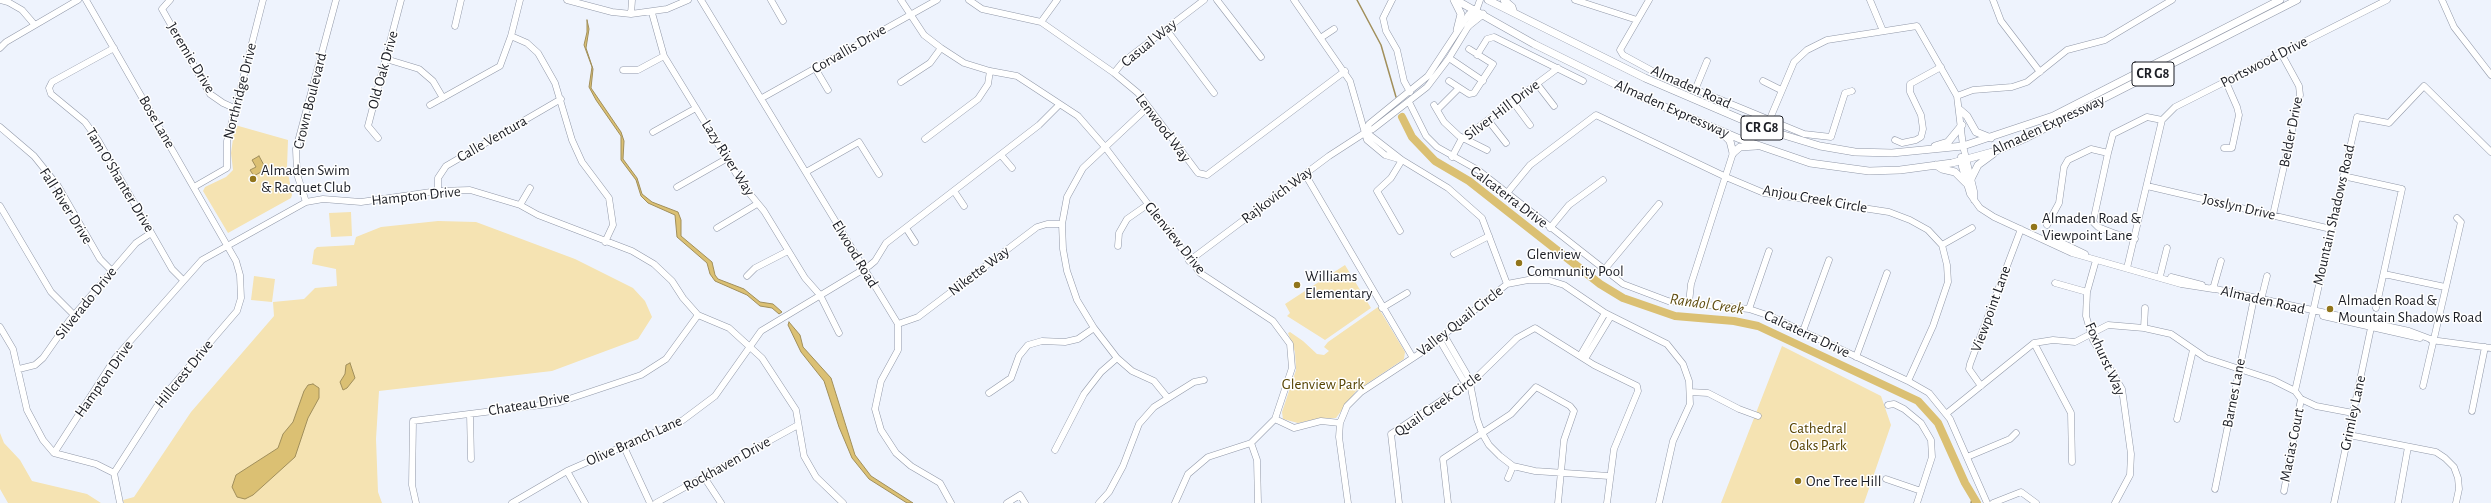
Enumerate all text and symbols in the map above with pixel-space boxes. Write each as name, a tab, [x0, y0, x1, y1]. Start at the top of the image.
street label: Casual Way	[1117, 15, 1181, 71]
street label: Jeremie Drive	[163, 19, 219, 97]
street label: Corvallis Drive	[809, 20, 889, 78]
street label: Old Oak Drive	[364, 29, 402, 111]
street label: Portswood Drive	[2217, 32, 2311, 92]
street label: Northridge Drive	[219, 41, 261, 141]
street label: Crown Boulevard	[289, 51, 331, 151]
street label: Almaden Road	[1648, 61, 1734, 113]
road number: CR G8	[2132, 62, 2174, 86]
street label: Silver Hill Drive	[1461, 76, 1543, 144]
street label: Almaden Expressway	[1612, 76, 1732, 142]
street label: Lenwood Way	[1131, 90, 1195, 166]
street label: Almaden Expressway	[1988, 91, 2108, 159]
street label: Bose Lane	[135, 92, 179, 152]
street label: Belder Drive	[2275, 95, 2307, 169]
street label: Calle Ventura	[454, 112, 530, 166]
road number: CR G8	[1741, 116, 1783, 140]
street label: Lazy River Way	[698, 117, 758, 199]
street label: Tam O'Shanter Drive	[82, 125, 158, 235]
street label: Mountain Shadows Road	[2309, 143, 2359, 287]
place label: Almaden Swim & Racquet Club	[261, 161, 351, 196]
street label: Rajkovich Way	[1238, 162, 1316, 228]
street label: Calcaterra Drive	[1467, 162, 1551, 232]
street label: Fall River Drive	[35, 165, 97, 247]
marker: Almaden Swim & Racquet Club	[248, 174, 258, 184]
street label: Anjou Creek Circle	[1761, 181, 1869, 217]
street label: Hampton Drive	[371, 182, 461, 210]
street label: Josslyn Drive	[2201, 190, 2277, 224]
street label: Glenview Drive	[1140, 198, 1210, 278]
place label: Almaden Road & Viewpoint Lane	[2042, 209, 2141, 244]
street label: Elwood Road	[828, 217, 882, 291]
marker: Almaden Road & Viewpoint Lane	[2029, 222, 2039, 232]
street label: Nikette Way	[945, 242, 1013, 300]
place label: Glenview Community Pool	[1527, 245, 1624, 280]
marker: Glenview Community Pool	[1514, 258, 1524, 268]
street label: Silverado Drive	[51, 263, 121, 343]
street label: Viewpoint Lane	[1967, 263, 2015, 355]
place label: Williams Elementary	[1305, 267, 1372, 302]
marker: Williams Elementary	[1292, 280, 1302, 290]
street label: Valley Quail Circle	[1413, 282, 1507, 360]
street label: Almaden Road	[2219, 282, 2307, 318]
water label: Randol Creek	[1669, 289, 1745, 319]
place label: Almaden Road & Mountain Shadows Road	[2338, 291, 2482, 326]
marker: Almaden Road & Mountain Shadows Road	[2325, 304, 2335, 314]
street label: Calcaterra Drive	[1761, 306, 1853, 362]
street label: Foxhurst Way	[2081, 320, 2129, 398]
street label: Hillcrest Drive	[151, 336, 217, 412]
street label: Hampton Drive	[71, 337, 137, 421]
street label: Barnes Lane	[2218, 357, 2250, 429]
street label: Quail Creek Circle	[1391, 367, 1485, 441]
street label: Grimley Lane	[2336, 374, 2370, 452]
park label: Glenview Park	[1282, 375, 1364, 393]
street label: Chateau Drive	[487, 388, 571, 420]
street label: Macias Court	[2276, 406, 2308, 484]
street label: Olive Branch Lane	[583, 412, 685, 470]
park label: Cathedral Oaks Park	[1789, 419, 1847, 454]
street label: Rockhaven Drive	[680, 433, 774, 495]
place label: One Tree Hill	[1806, 472, 1881, 490]
marker: One Tree Hill	[1793, 476, 1803, 486]

